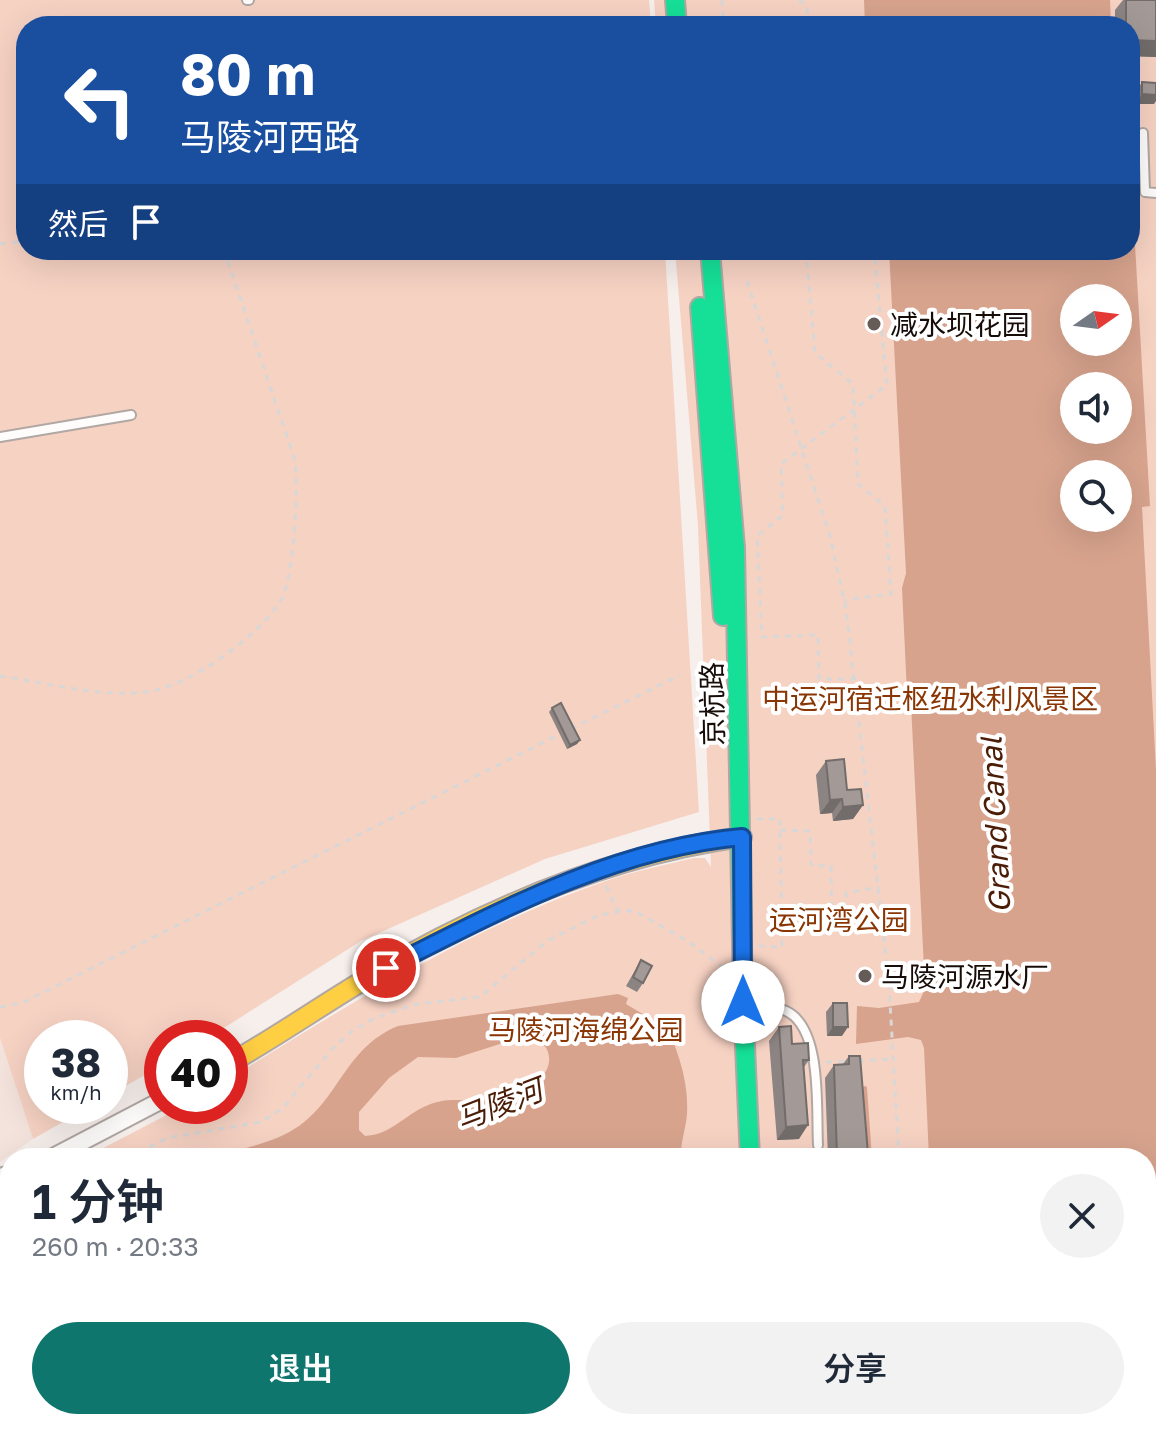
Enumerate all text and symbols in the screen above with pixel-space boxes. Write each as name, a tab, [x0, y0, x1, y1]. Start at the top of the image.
text: 80 m	[180, 40, 315, 107]
icon: left	[48, 48, 152, 152]
text: 马陵河西路	[180, 115, 360, 158]
icon: arrive	[124, 200, 168, 244]
text: 然后	[48, 206, 108, 242]
north arrow	[1060, 284, 1132, 356]
map controls	[1060, 284, 1132, 532]
place label: 减水坝花园	[890, 308, 1030, 341]
marker: 减水坝花园	[865, 315, 883, 333]
button: sound	[1060, 372, 1132, 444]
button: search	[1060, 460, 1132, 532]
street label: 京杭路	[695, 662, 729, 746]
park label: 中运河宿迁枢纽水利风景区	[762, 682, 1098, 715]
water label: Grand Canal	[972, 735, 1018, 914]
park label: 运河湾公园	[769, 903, 909, 936]
pin	[352, 934, 420, 1002]
icon: arrive	[364, 946, 408, 990]
position arrow	[701, 960, 785, 1044]
place label: 马陵河源水厂	[881, 960, 1049, 993]
marker: 马陵河源水厂	[856, 967, 874, 985]
park label: 马陵河海绵公园	[488, 1013, 684, 1046]
speed limit sign: 40	[144, 1020, 248, 1124]
text: 38	[51, 1038, 101, 1086]
water label: 马陵河	[451, 1069, 552, 1137]
text: km/h	[51, 1080, 101, 1104]
text: 1 分钟	[32, 1172, 164, 1230]
button: close	[1040, 1174, 1124, 1258]
text: 260 m · 20:33	[32, 1231, 199, 1262]
button: 退出	[32, 1322, 570, 1414]
button: 分享	[586, 1322, 1124, 1414]

